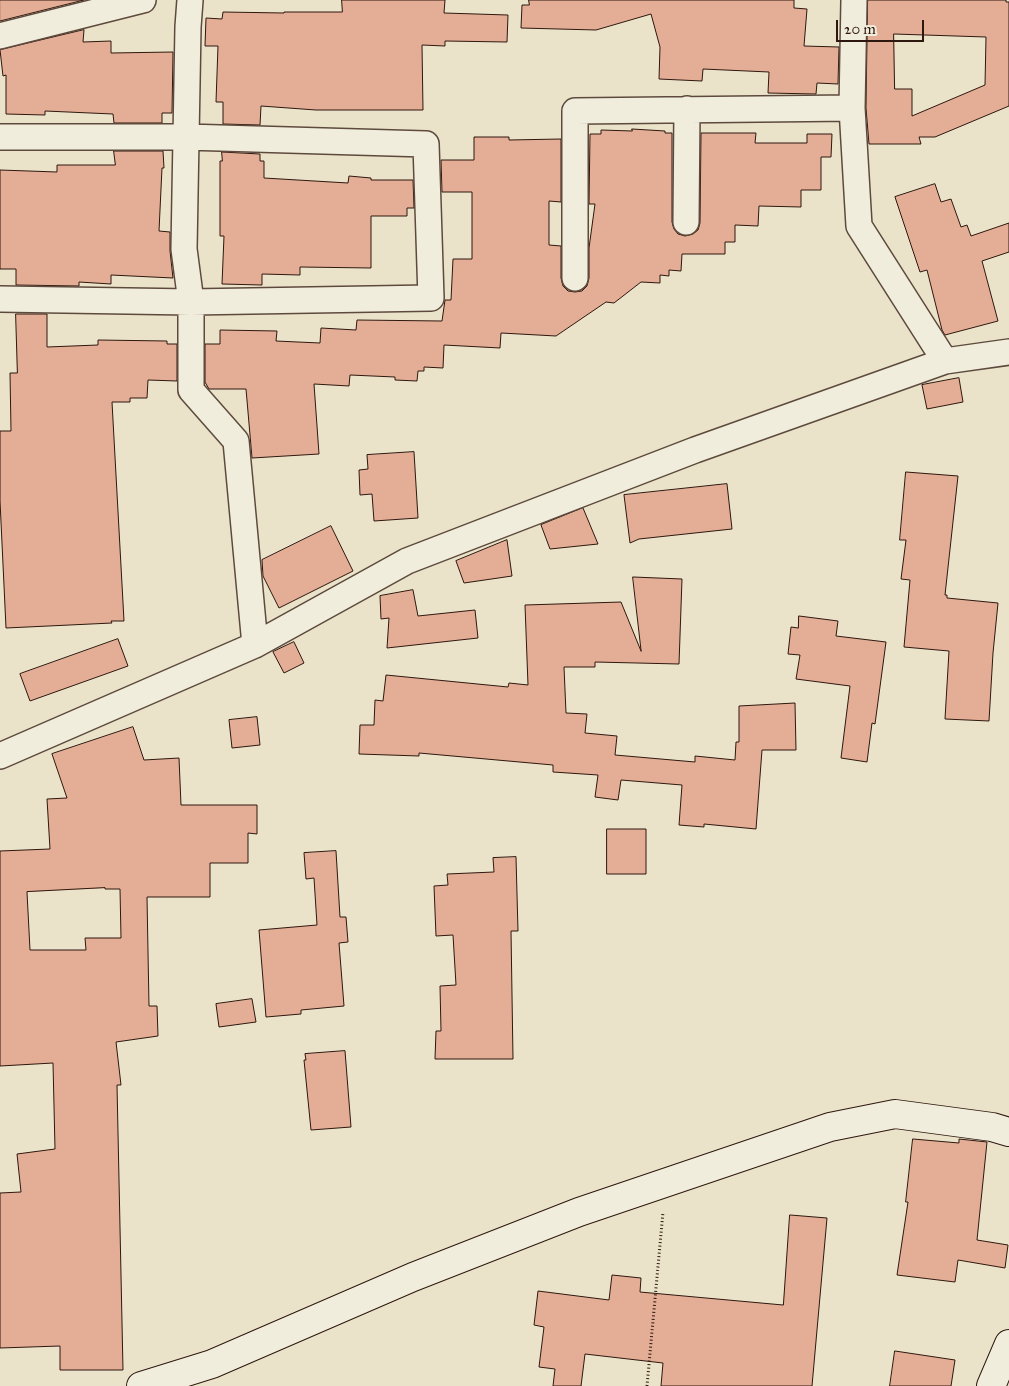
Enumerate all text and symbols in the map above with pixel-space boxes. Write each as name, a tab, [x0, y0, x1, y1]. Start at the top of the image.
scale bar	[839, 10, 926, 42]
text: 20 m	[844, 20, 876, 38]

